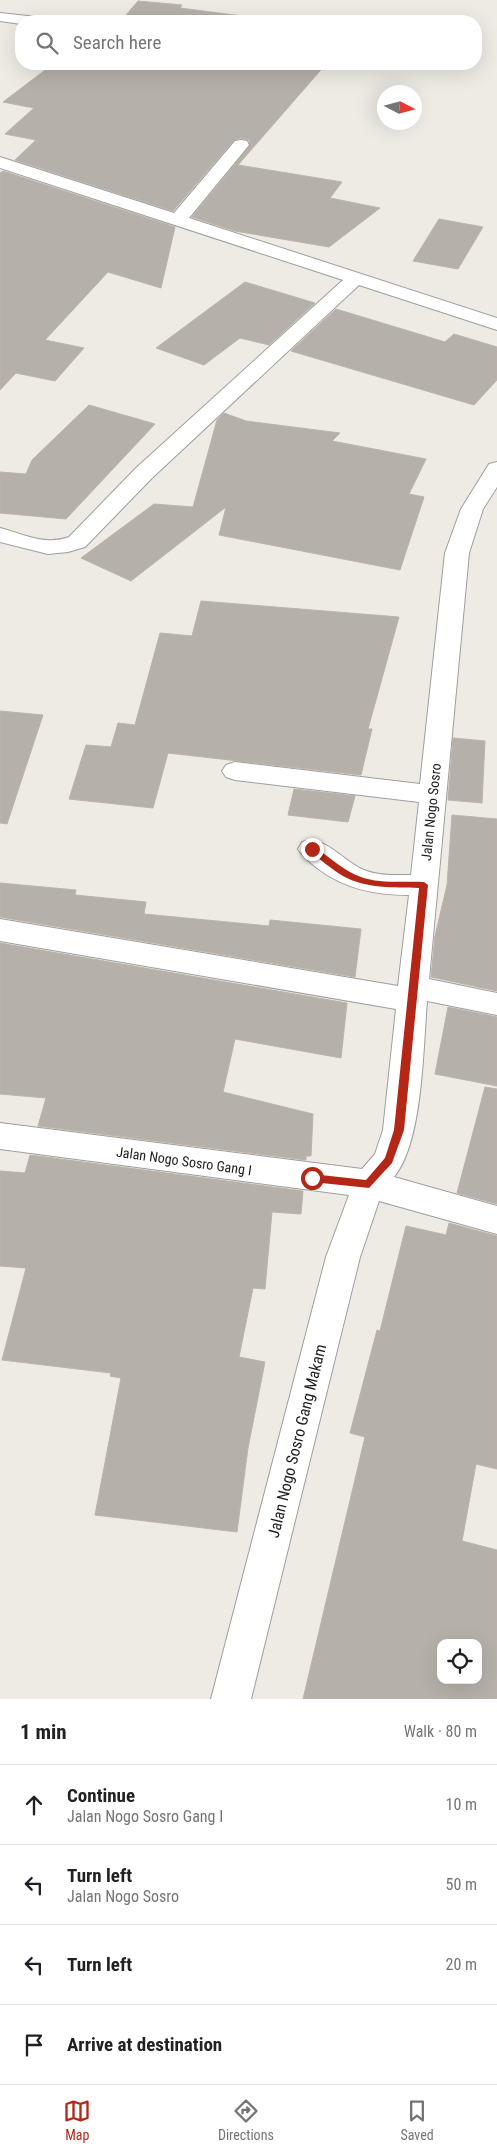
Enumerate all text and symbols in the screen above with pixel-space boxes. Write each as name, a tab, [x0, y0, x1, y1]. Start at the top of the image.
search box	[15, 15, 482, 70]
icon: search	[33, 29, 61, 57]
text: Search here	[73, 31, 161, 54]
north arrow	[377, 85, 422, 130]
street label: Jalan Nogo Sosro	[418, 762, 444, 862]
route end	[301, 838, 324, 861]
street label: Jalan Nogo Sosro Gang I	[115, 1144, 253, 1178]
route start	[301, 1167, 324, 1190]
street label: Jalan Nogo Sosro Gang Makam	[264, 1342, 330, 1540]
map controls	[437, 1639, 482, 1684]
button: locate	[437, 1639, 482, 1684]
text: 1 min	[20, 1720, 67, 1744]
text: Walk · 80 m	[404, 1722, 477, 1741]
text: Continue	[67, 1784, 135, 1807]
icon: ahead	[20, 1791, 48, 1819]
text: 10 m	[445, 1795, 477, 1814]
text: Jalan Nogo Sosro Gang I	[67, 1807, 223, 1826]
text: Turn left	[67, 1864, 132, 1887]
icon: left	[20, 1871, 48, 1899]
text: 50 m	[445, 1875, 477, 1894]
text: Jalan Nogo Sosro	[67, 1887, 179, 1906]
icon: left	[20, 1951, 48, 1979]
text: Turn left	[67, 1953, 132, 1976]
text: 20 m	[445, 1955, 477, 1974]
icon: arrive	[20, 2031, 48, 2059]
text: Arrive at destination	[67, 2033, 222, 2056]
tab: Map	[63, 2097, 91, 2143]
tab: Directions	[218, 2097, 274, 2143]
tab: Saved	[400, 2097, 434, 2143]

